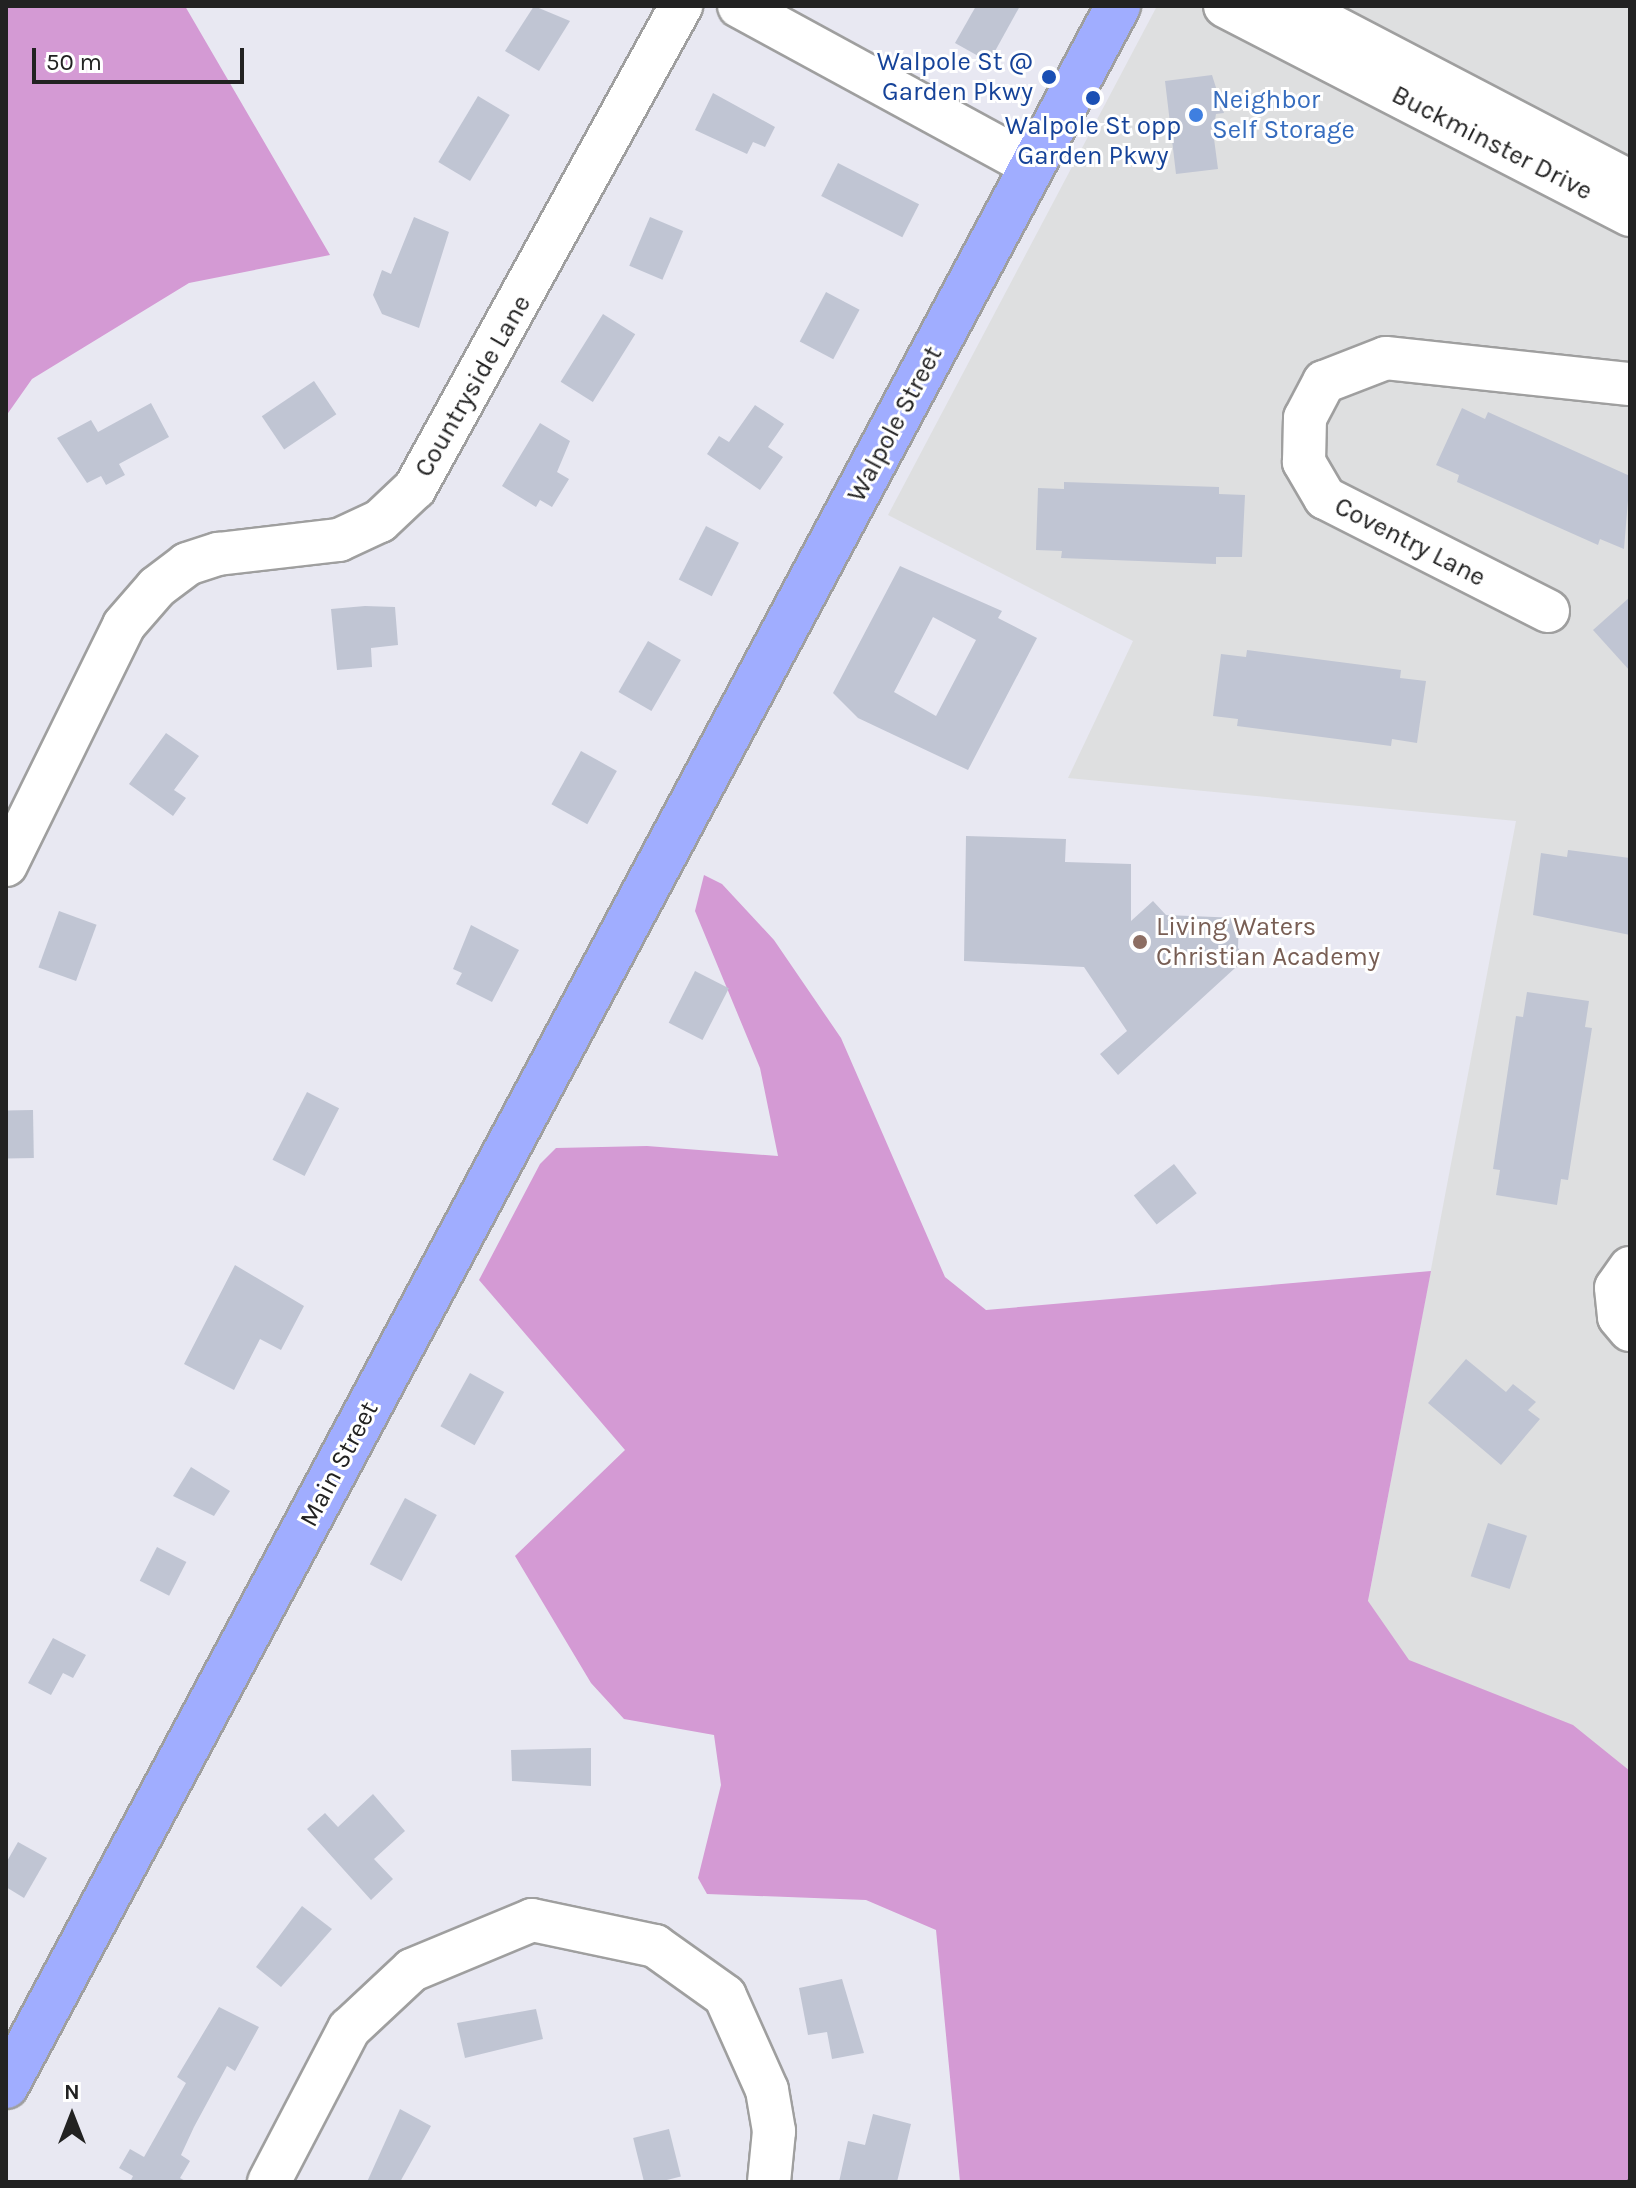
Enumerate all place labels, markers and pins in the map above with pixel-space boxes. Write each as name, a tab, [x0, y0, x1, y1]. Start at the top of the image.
place label: Walpole St @ Garden Pkwy	[877, 46, 1033, 108]
marker: Walpole St @ Garden Pkwy	[1040, 68, 1058, 86]
place label: Neighbor Self Storage	[1212, 84, 1355, 146]
marker: Walpole St opp Garden Pkwy	[1084, 89, 1102, 107]
marker: Neighbor Self Storage	[1187, 106, 1205, 124]
place label: Walpole St opp Garden Pkwy	[1005, 110, 1181, 172]
place label: Living Waters Christian Academy	[1156, 911, 1380, 972]
marker: Living Waters Christian Academy	[1131, 933, 1149, 951]

